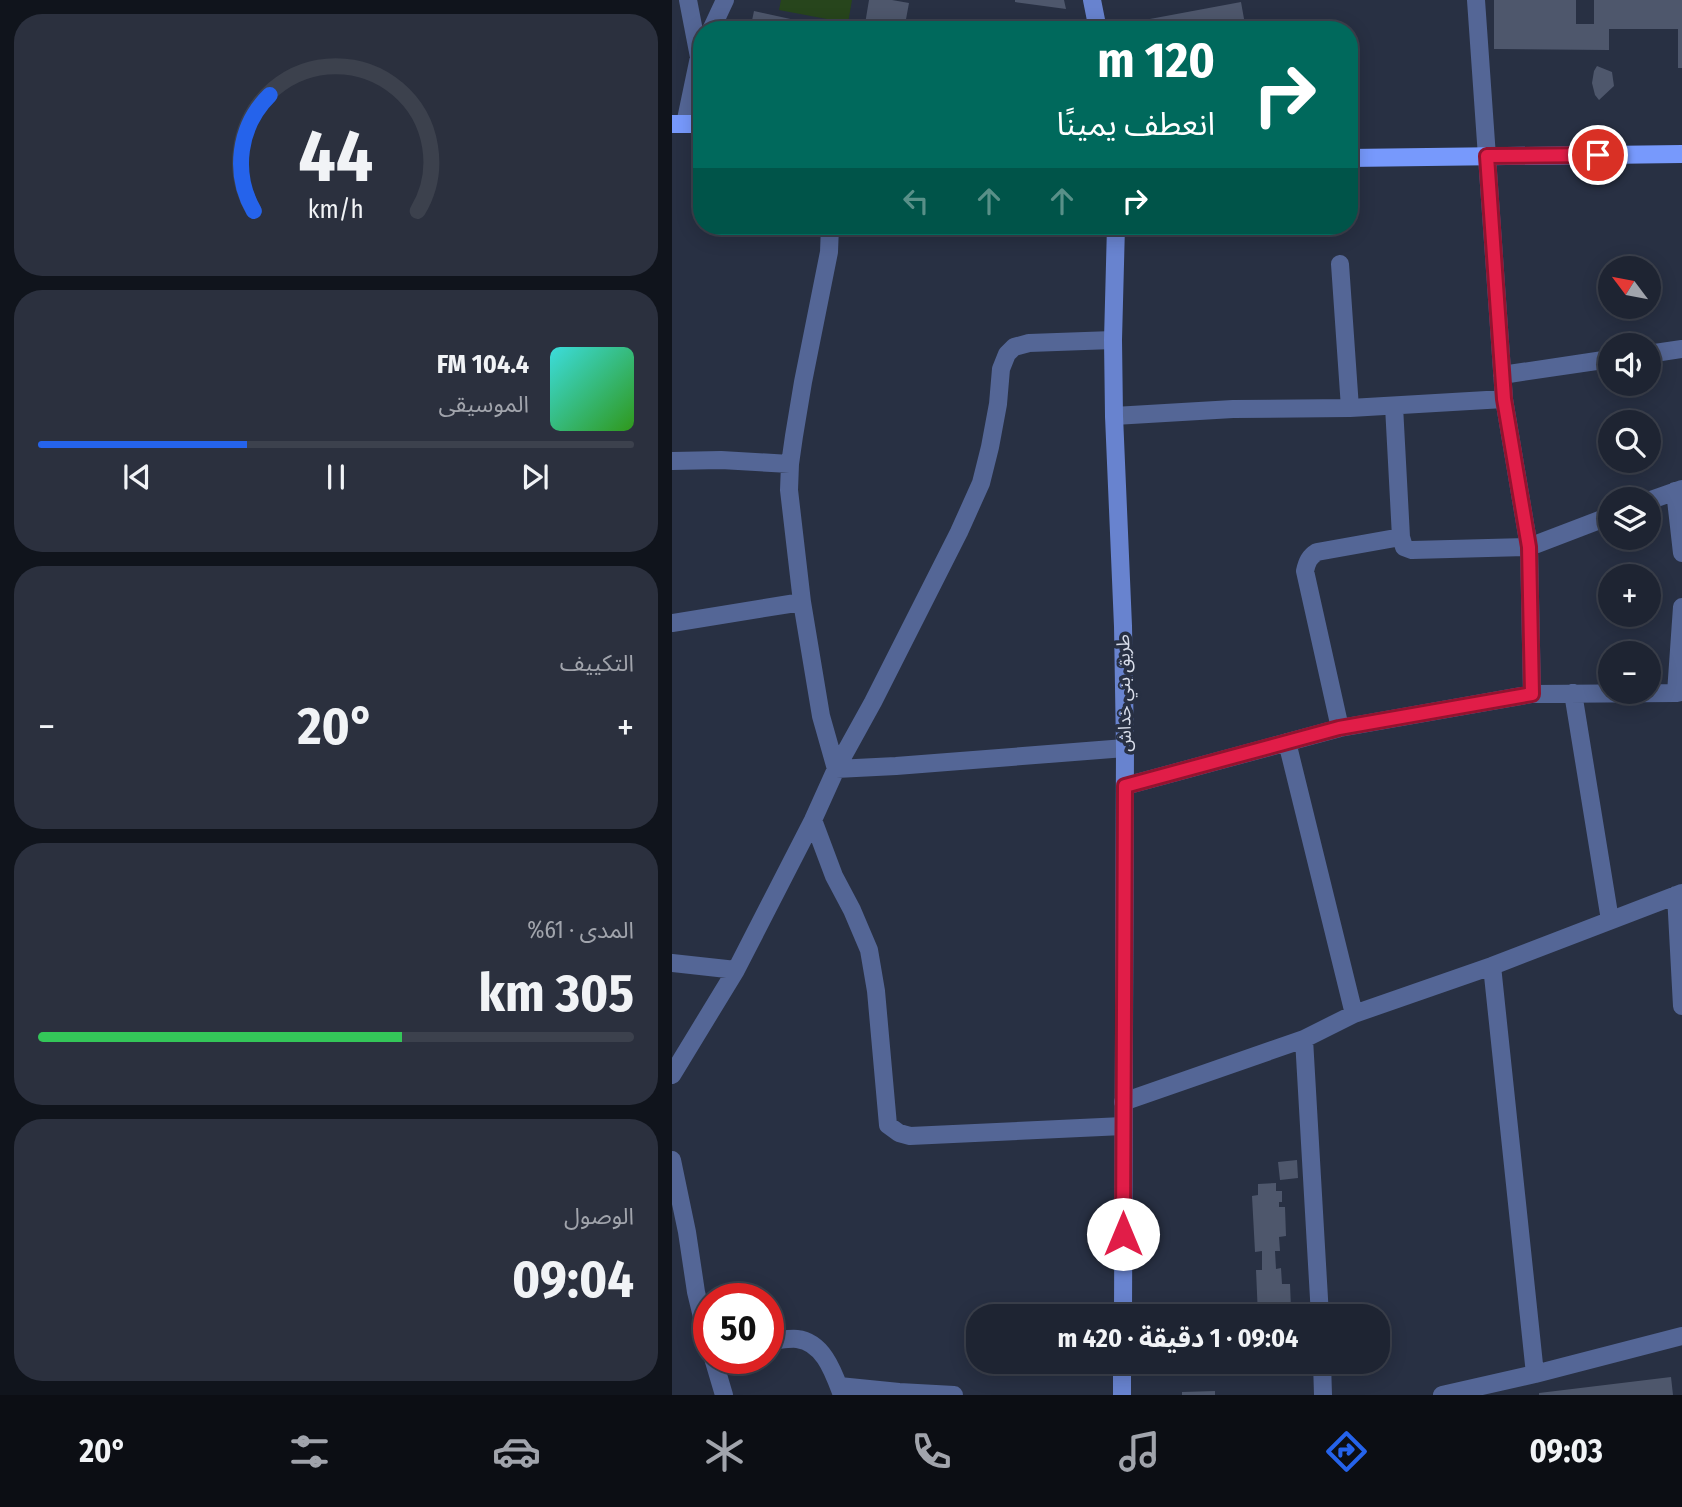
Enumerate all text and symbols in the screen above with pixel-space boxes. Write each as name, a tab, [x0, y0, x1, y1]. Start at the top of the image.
text: 120 m	[1097, 31, 1215, 90]
icon: right	[1239, 49, 1330, 140]
text: انعطف يمينًا	[1056, 105, 1215, 143]
text: 44	[299, 113, 373, 200]
pin	[1568, 125, 1628, 185]
icon: arrive	[1579, 136, 1617, 174]
icon: left	[897, 182, 935, 220]
icon: ahead	[970, 182, 1008, 220]
icon: ahead	[1043, 182, 1081, 220]
icon: right	[1116, 182, 1154, 220]
text: km/h	[308, 195, 364, 225]
north arrow	[1598, 256, 1661, 318]
map controls	[1598, 256, 1661, 704]
button: sound	[1598, 333, 1661, 396]
text: 104.4 FM	[437, 349, 529, 380]
text: الموسيقى	[438, 390, 529, 418]
button: search	[1598, 410, 1661, 473]
icon: previous	[118, 458, 156, 496]
icon: pause	[317, 458, 355, 496]
icon: next	[516, 458, 554, 496]
button: layers	[1598, 487, 1661, 550]
button: +	[1598, 564, 1661, 627]
street label: طريق بني خداش	[1112, 634, 1138, 752]
button: −	[1598, 641, 1661, 704]
text: التكييف	[560, 649, 634, 677]
text: 20°	[298, 695, 374, 758]
text: −	[38, 704, 55, 750]
text: +	[617, 704, 634, 750]
text: المدى · 61%	[527, 916, 634, 944]
text: 305 km	[478, 962, 634, 1025]
position arrow	[1086, 1197, 1160, 1271]
text: الوصول	[564, 1202, 634, 1230]
text: 09:04	[512, 1248, 634, 1311]
speed limit sign: 50	[693, 1283, 784, 1374]
text: 09:04 · 1 دقيقة · 420 m	[1058, 1323, 1298, 1354]
icon: filters	[285, 1427, 334, 1476]
icon: car	[492, 1427, 541, 1476]
icon: climate	[700, 1427, 749, 1476]
icon: phone	[907, 1427, 956, 1476]
icon: music	[1115, 1427, 1164, 1476]
icon: directions	[1322, 1427, 1371, 1476]
text: 20°	[79, 1432, 127, 1470]
text: 09:03	[1529, 1432, 1603, 1470]

